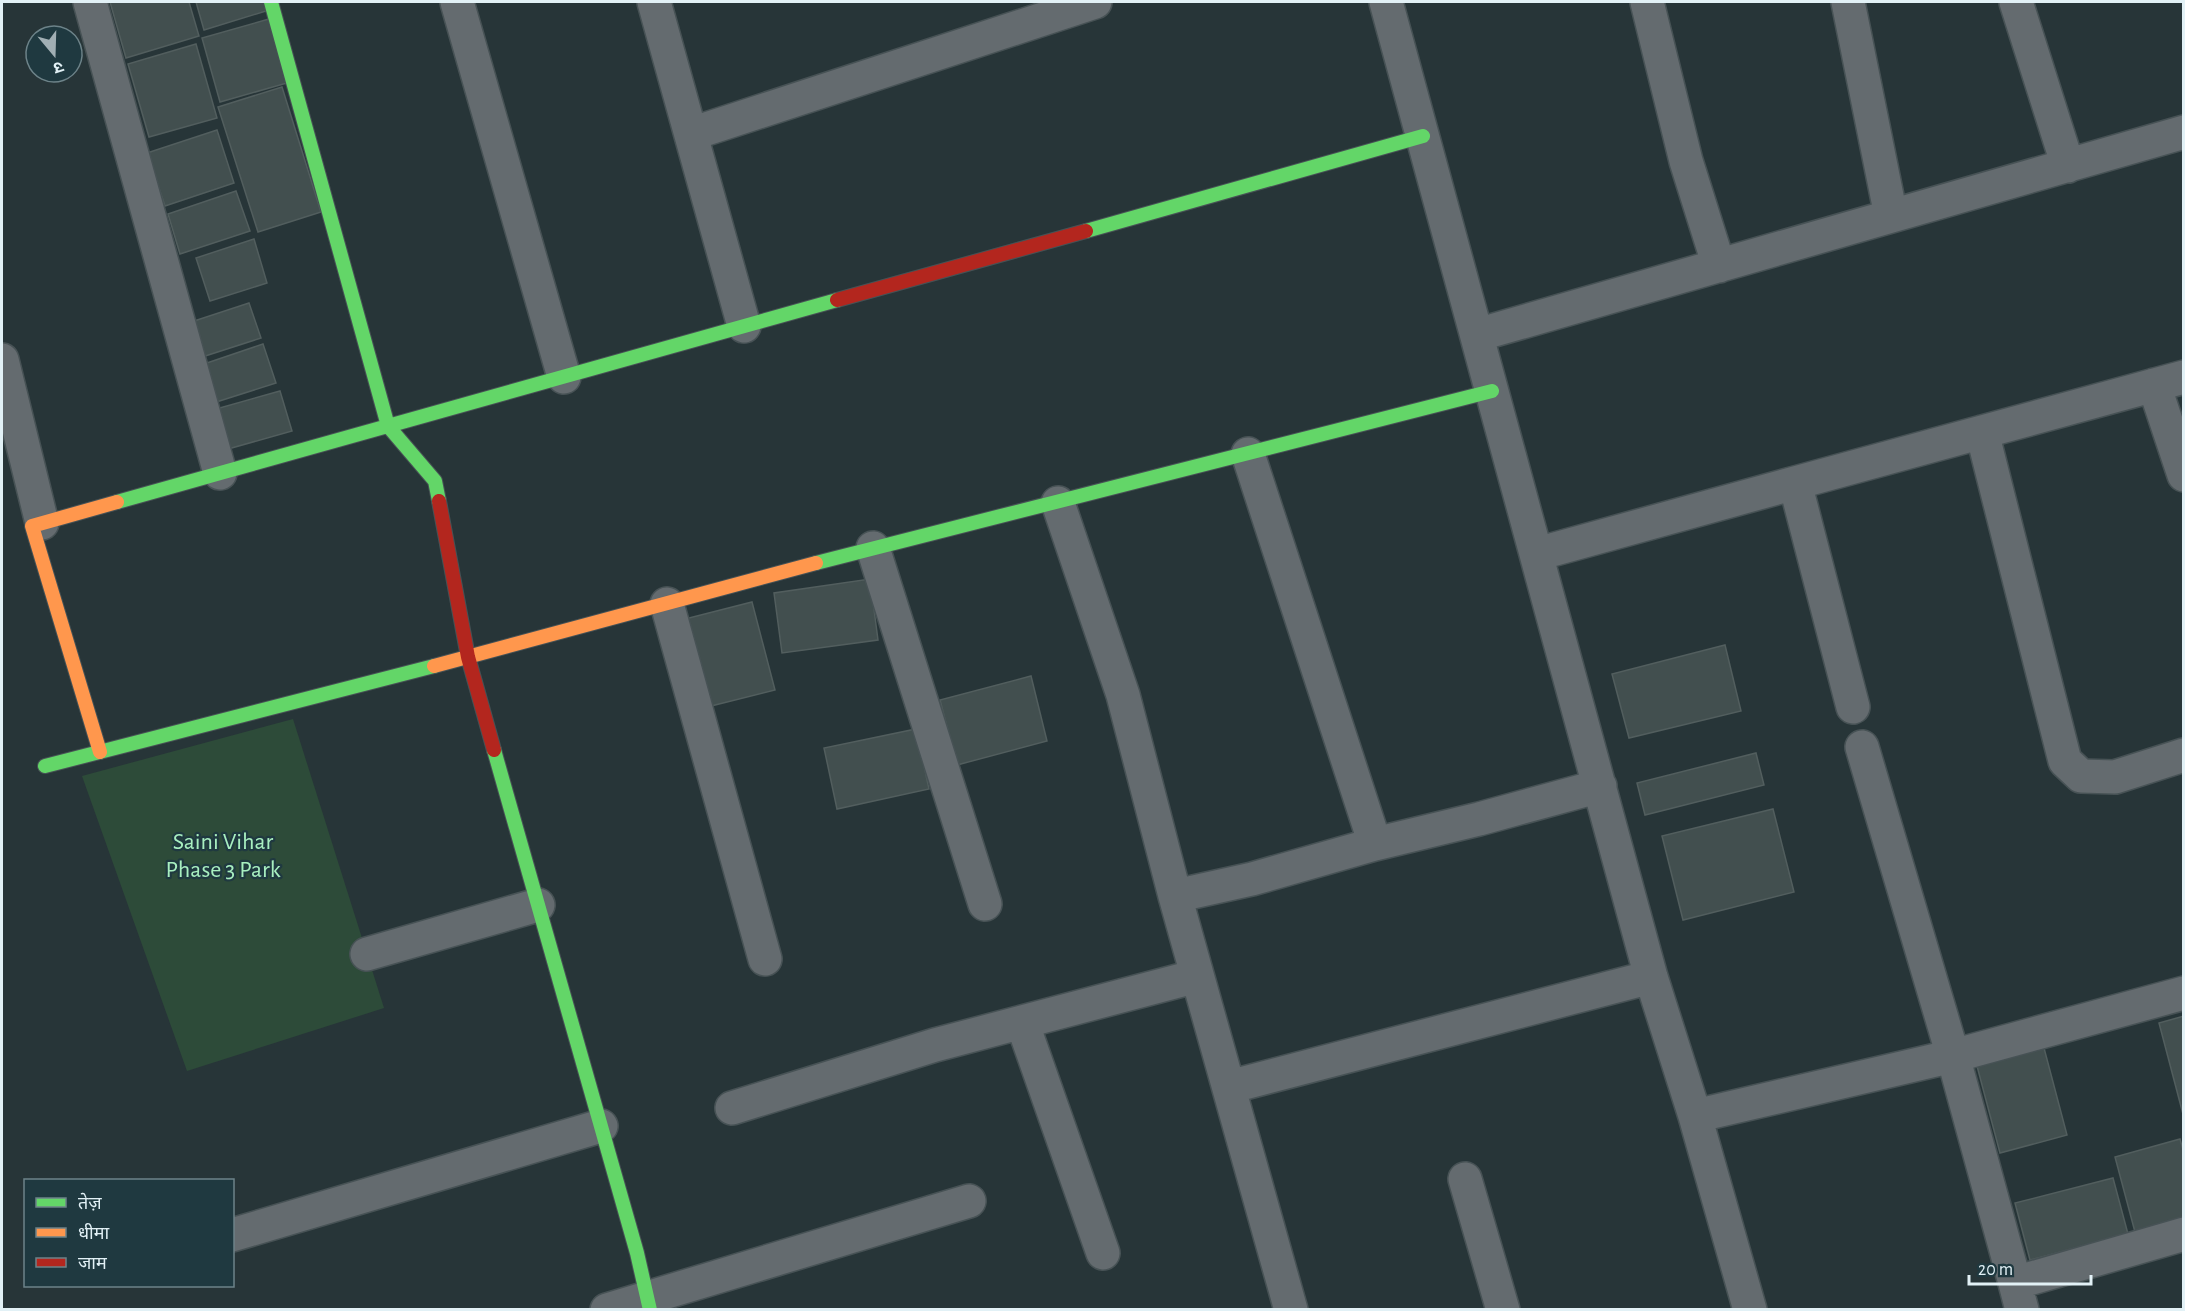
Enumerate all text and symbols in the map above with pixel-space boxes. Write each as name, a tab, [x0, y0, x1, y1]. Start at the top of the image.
north arrow	[24, 24, 84, 84]
text: उ	[51, 58, 66, 77]
park label: Saini Vihar Phase 3 Park	[165, 830, 281, 882]
legend	[24, 1179, 234, 1287]
text: तेज़	[78, 1192, 102, 1213]
text: धीमा	[78, 1223, 109, 1243]
scale bar	[1969, 1248, 2090, 1286]
text: जाम	[78, 1255, 108, 1273]
text: 20 m	[1978, 1261, 2013, 1279]

